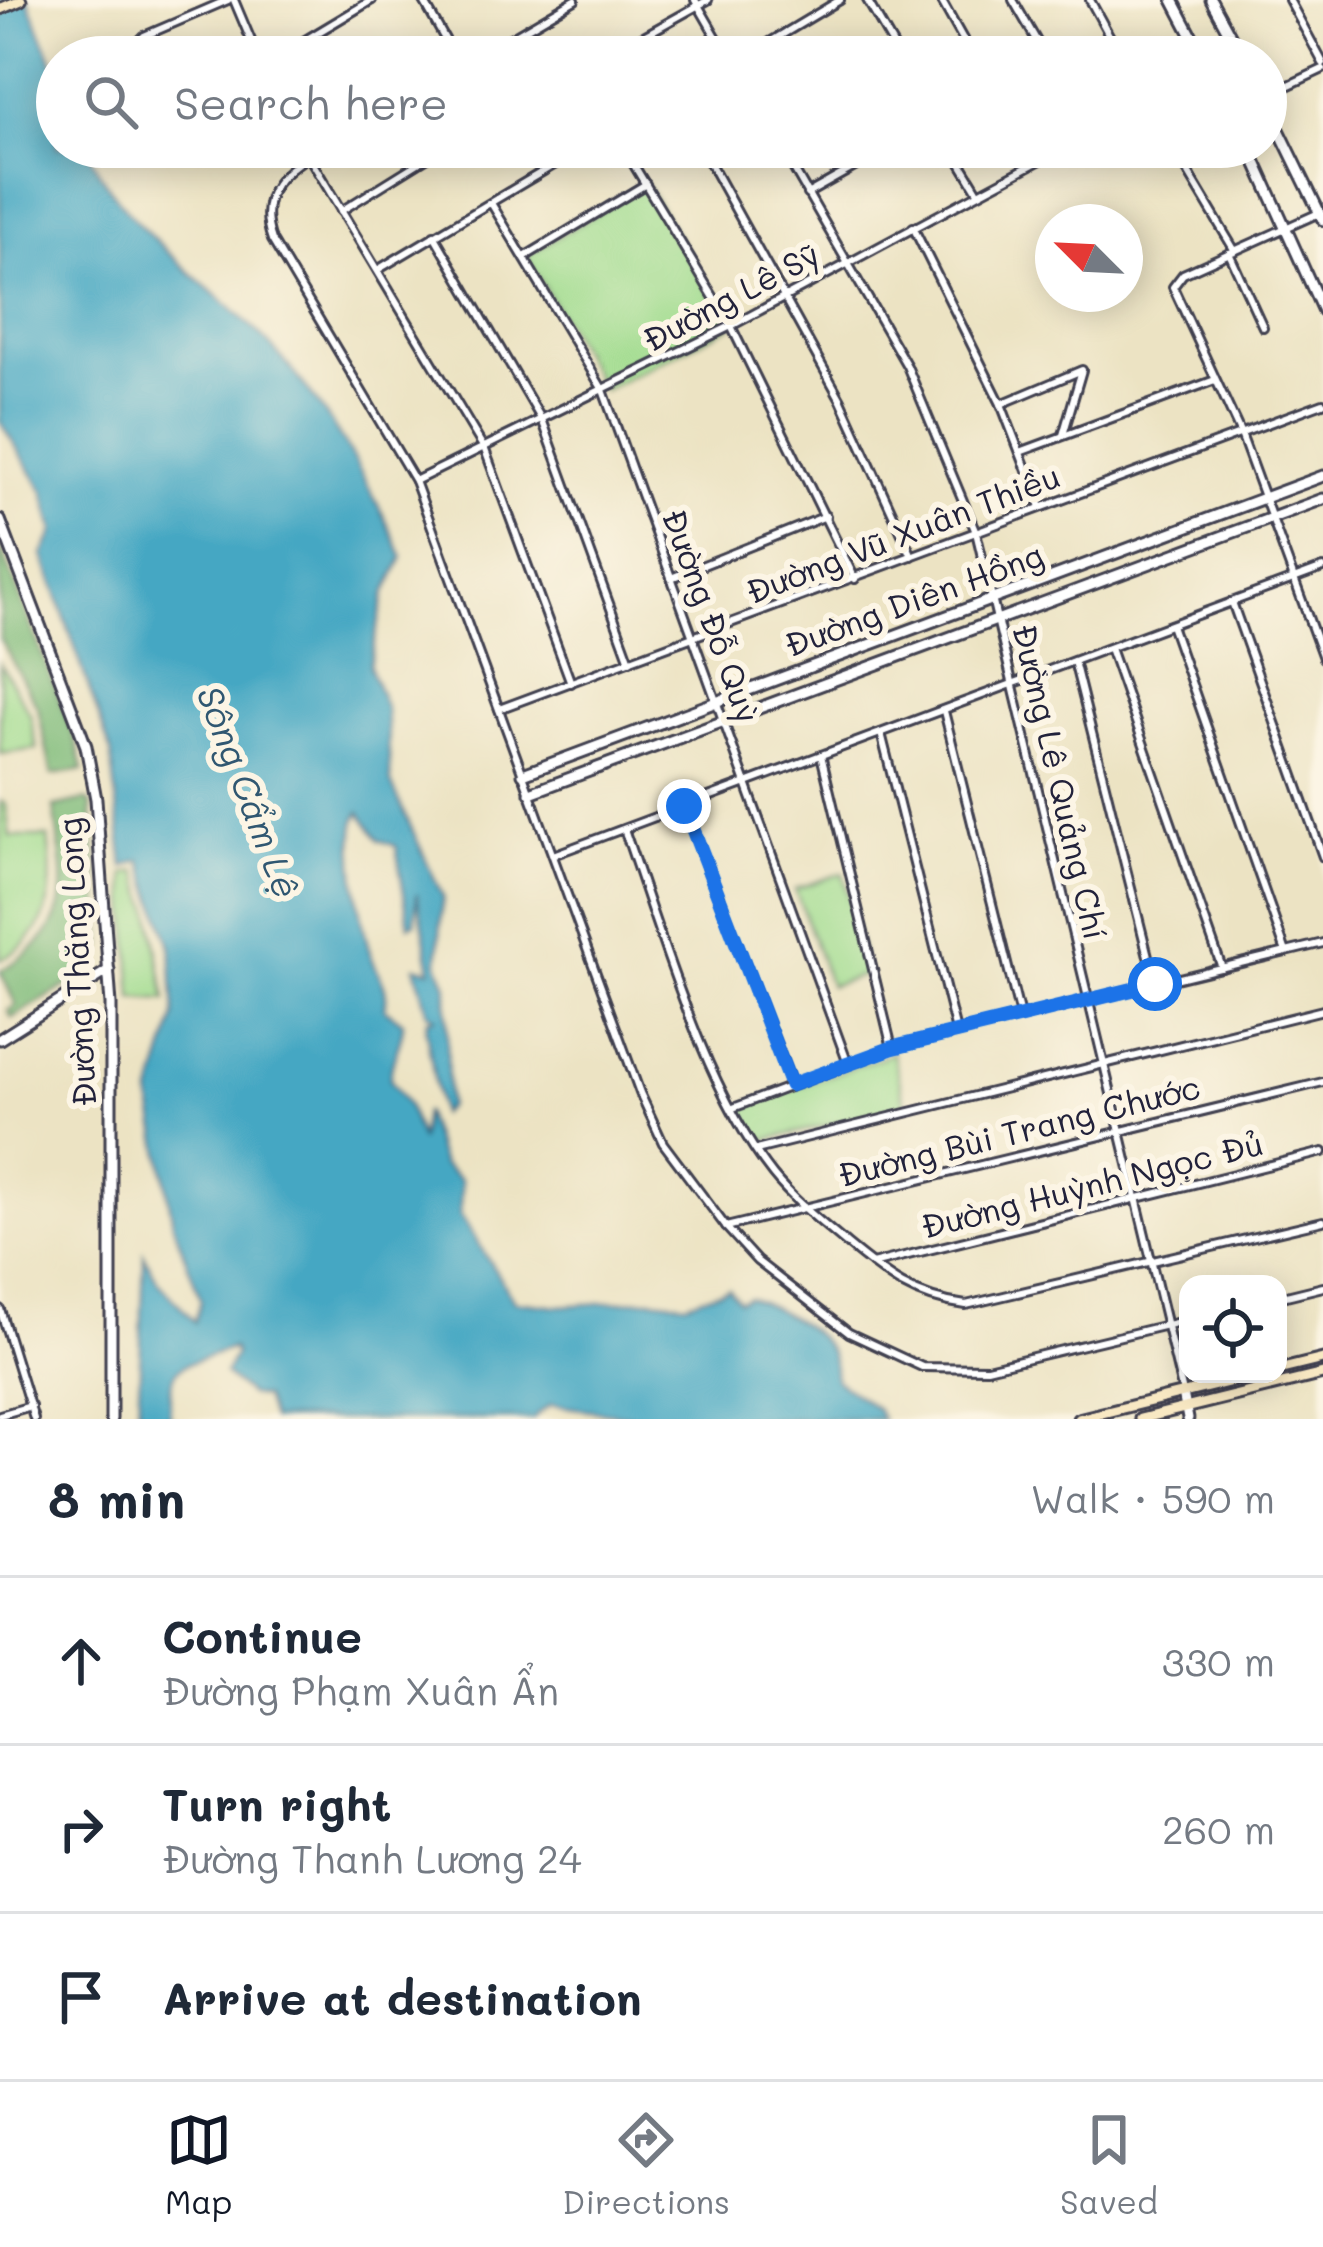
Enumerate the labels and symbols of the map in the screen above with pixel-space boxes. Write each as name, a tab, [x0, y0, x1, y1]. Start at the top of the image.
north arrow	[1035, 204, 1143, 312]
street label: Đường Lê Sỹ	[635, 231, 826, 361]
street label: Đường Vũ Xuân Thiều	[740, 453, 1065, 612]
street label: Đường Đỗ Quỳ	[653, 503, 771, 729]
street label: Đường Diên Hồng	[778, 532, 1049, 665]
street label: Đường Lê Quảng Chí	[1004, 620, 1119, 944]
water label: Sông Cẩm Lệ	[187, 679, 311, 904]
route end	[657, 779, 711, 833]
street label: Đường Thăng Long	[46, 817, 105, 1108]
route start	[1128, 957, 1182, 1011]
street label: Đường Bùi Trang Chước	[833, 1064, 1204, 1195]
street label: Đường Huỳnh Ngọc Đủ	[916, 1120, 1267, 1248]

